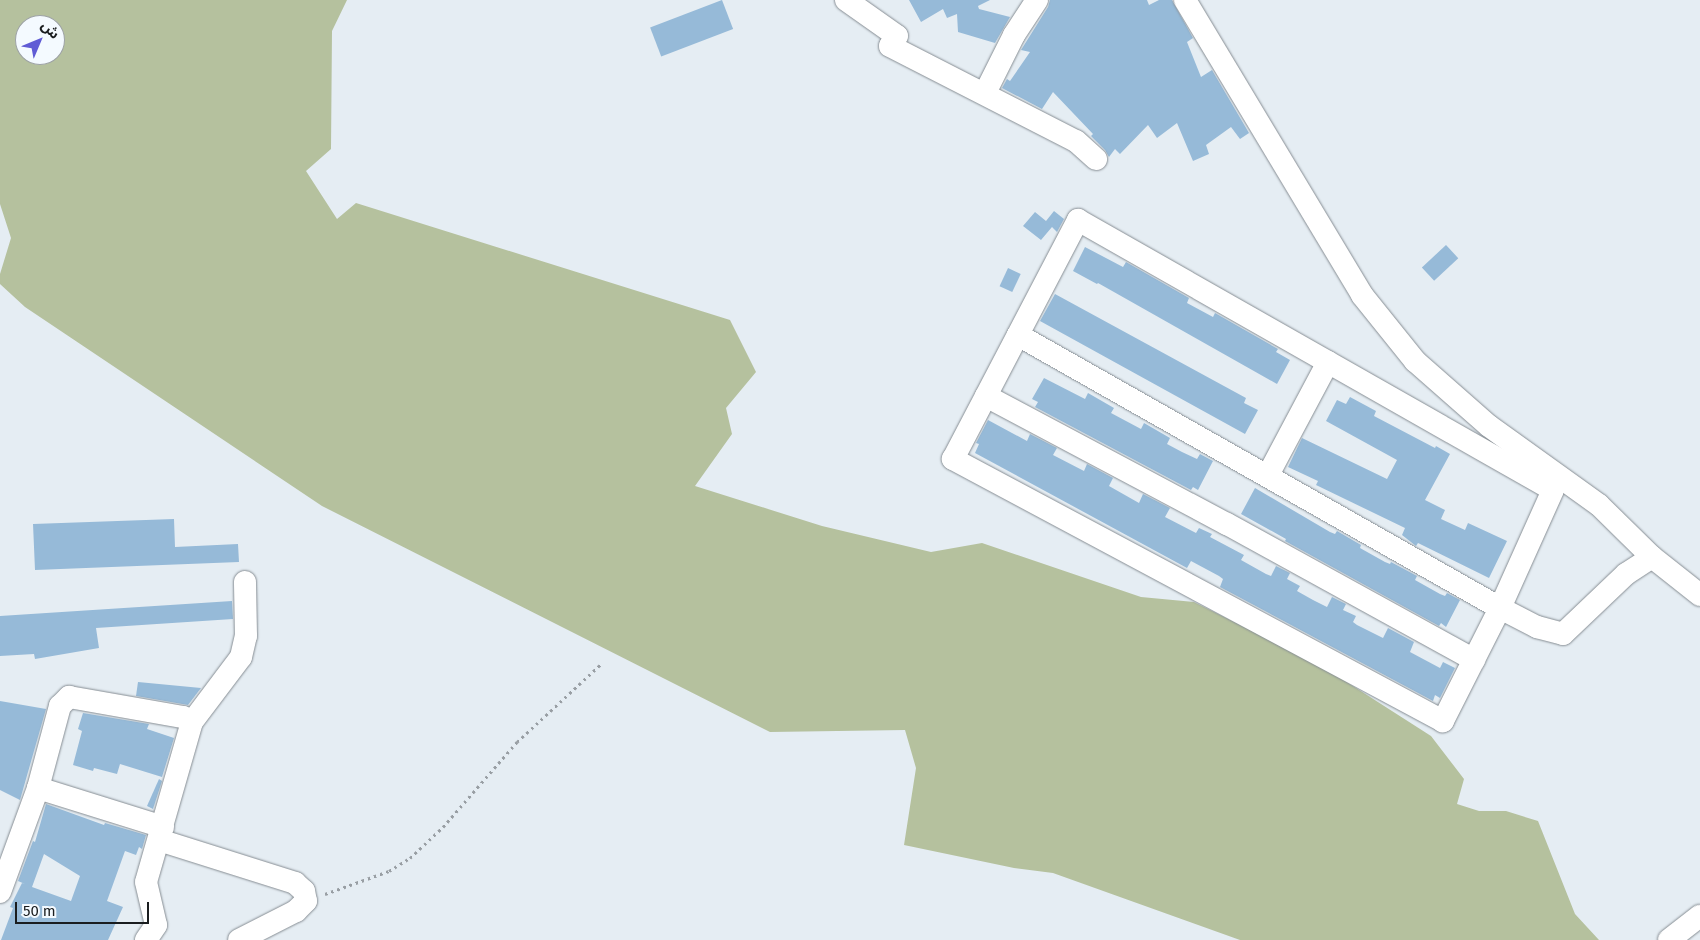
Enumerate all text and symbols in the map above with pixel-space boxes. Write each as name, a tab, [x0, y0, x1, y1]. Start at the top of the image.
north arrow	[15, 15, 65, 65]
text: ش	[37, 17, 63, 43]
scale bar	[18, 892, 151, 924]
text: 50 m	[23, 902, 56, 920]

